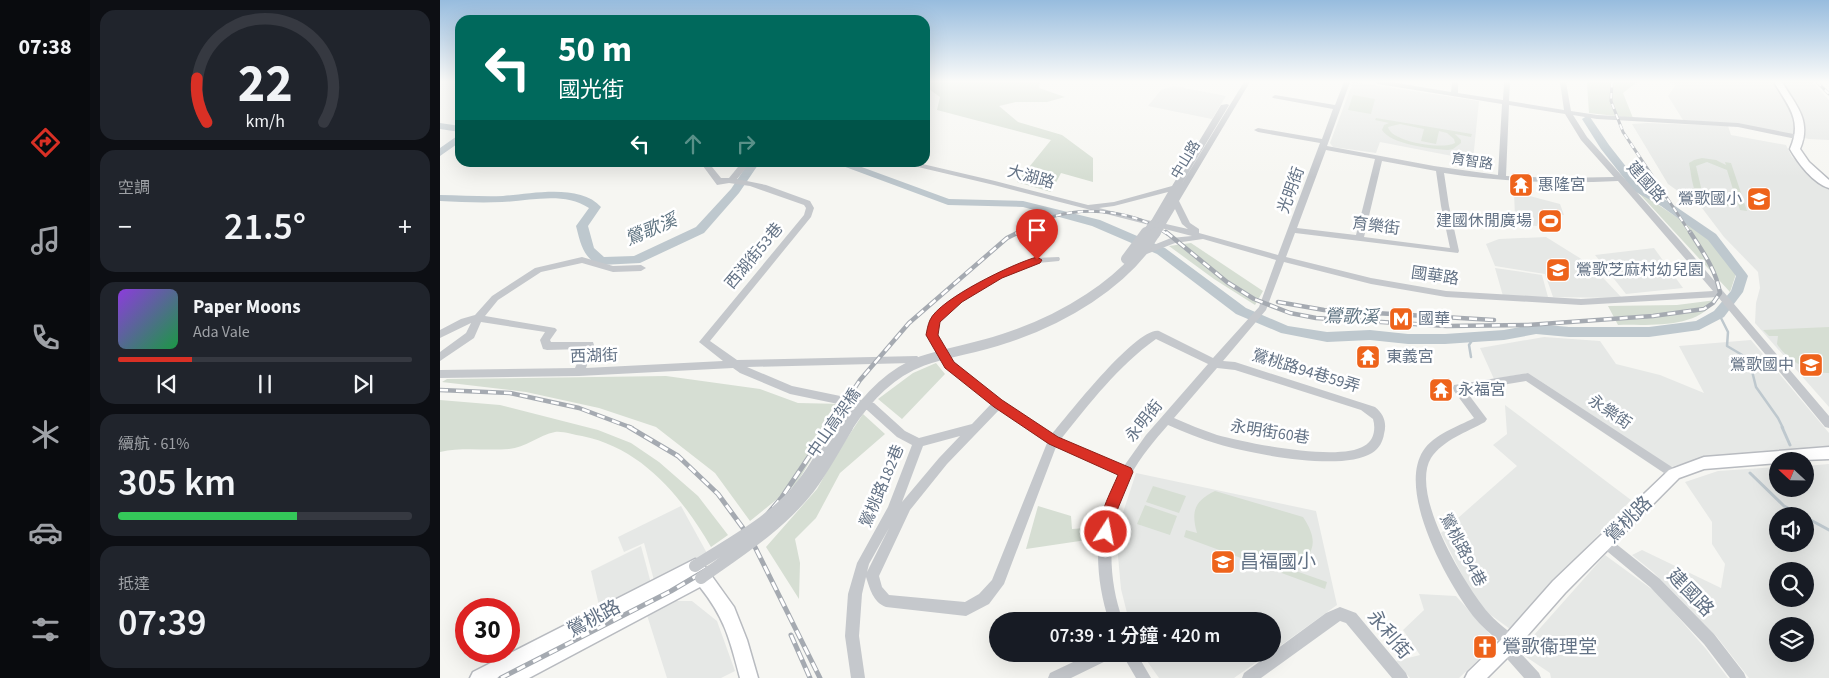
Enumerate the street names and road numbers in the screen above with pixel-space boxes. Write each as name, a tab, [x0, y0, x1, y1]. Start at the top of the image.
street label: 中山路	[1167, 137, 1205, 183]
street label: 育智路	[1450, 149, 1494, 175]
street label: 建國路	[1622, 157, 1670, 207]
street label: 大湖路	[1005, 160, 1057, 194]
street label: 光明街	[1272, 164, 1310, 216]
street label: 育樂街	[1351, 212, 1401, 240]
street label: 西湖街53巷	[720, 218, 788, 294]
street label: 國華路	[1410, 262, 1460, 290]
street label: 西湖街	[570, 344, 618, 368]
street label: 鶯桃路94巷59弄	[1249, 344, 1363, 398]
street label: 中山高架橋	[802, 384, 866, 462]
street label: 永樂街	[1584, 389, 1636, 435]
street label: 永明街	[1120, 395, 1168, 447]
street label: 永明街60巷	[1229, 415, 1311, 449]
street label: 鶯桃路182巷	[855, 441, 909, 531]
street label: 鶯桃路	[1599, 490, 1659, 550]
street label: 鶯桃路94巷	[1435, 510, 1491, 590]
street label: 建國路	[1660, 563, 1720, 623]
street label: 鶯桃路	[562, 594, 626, 644]
street label: 永利街	[1360, 604, 1418, 666]

